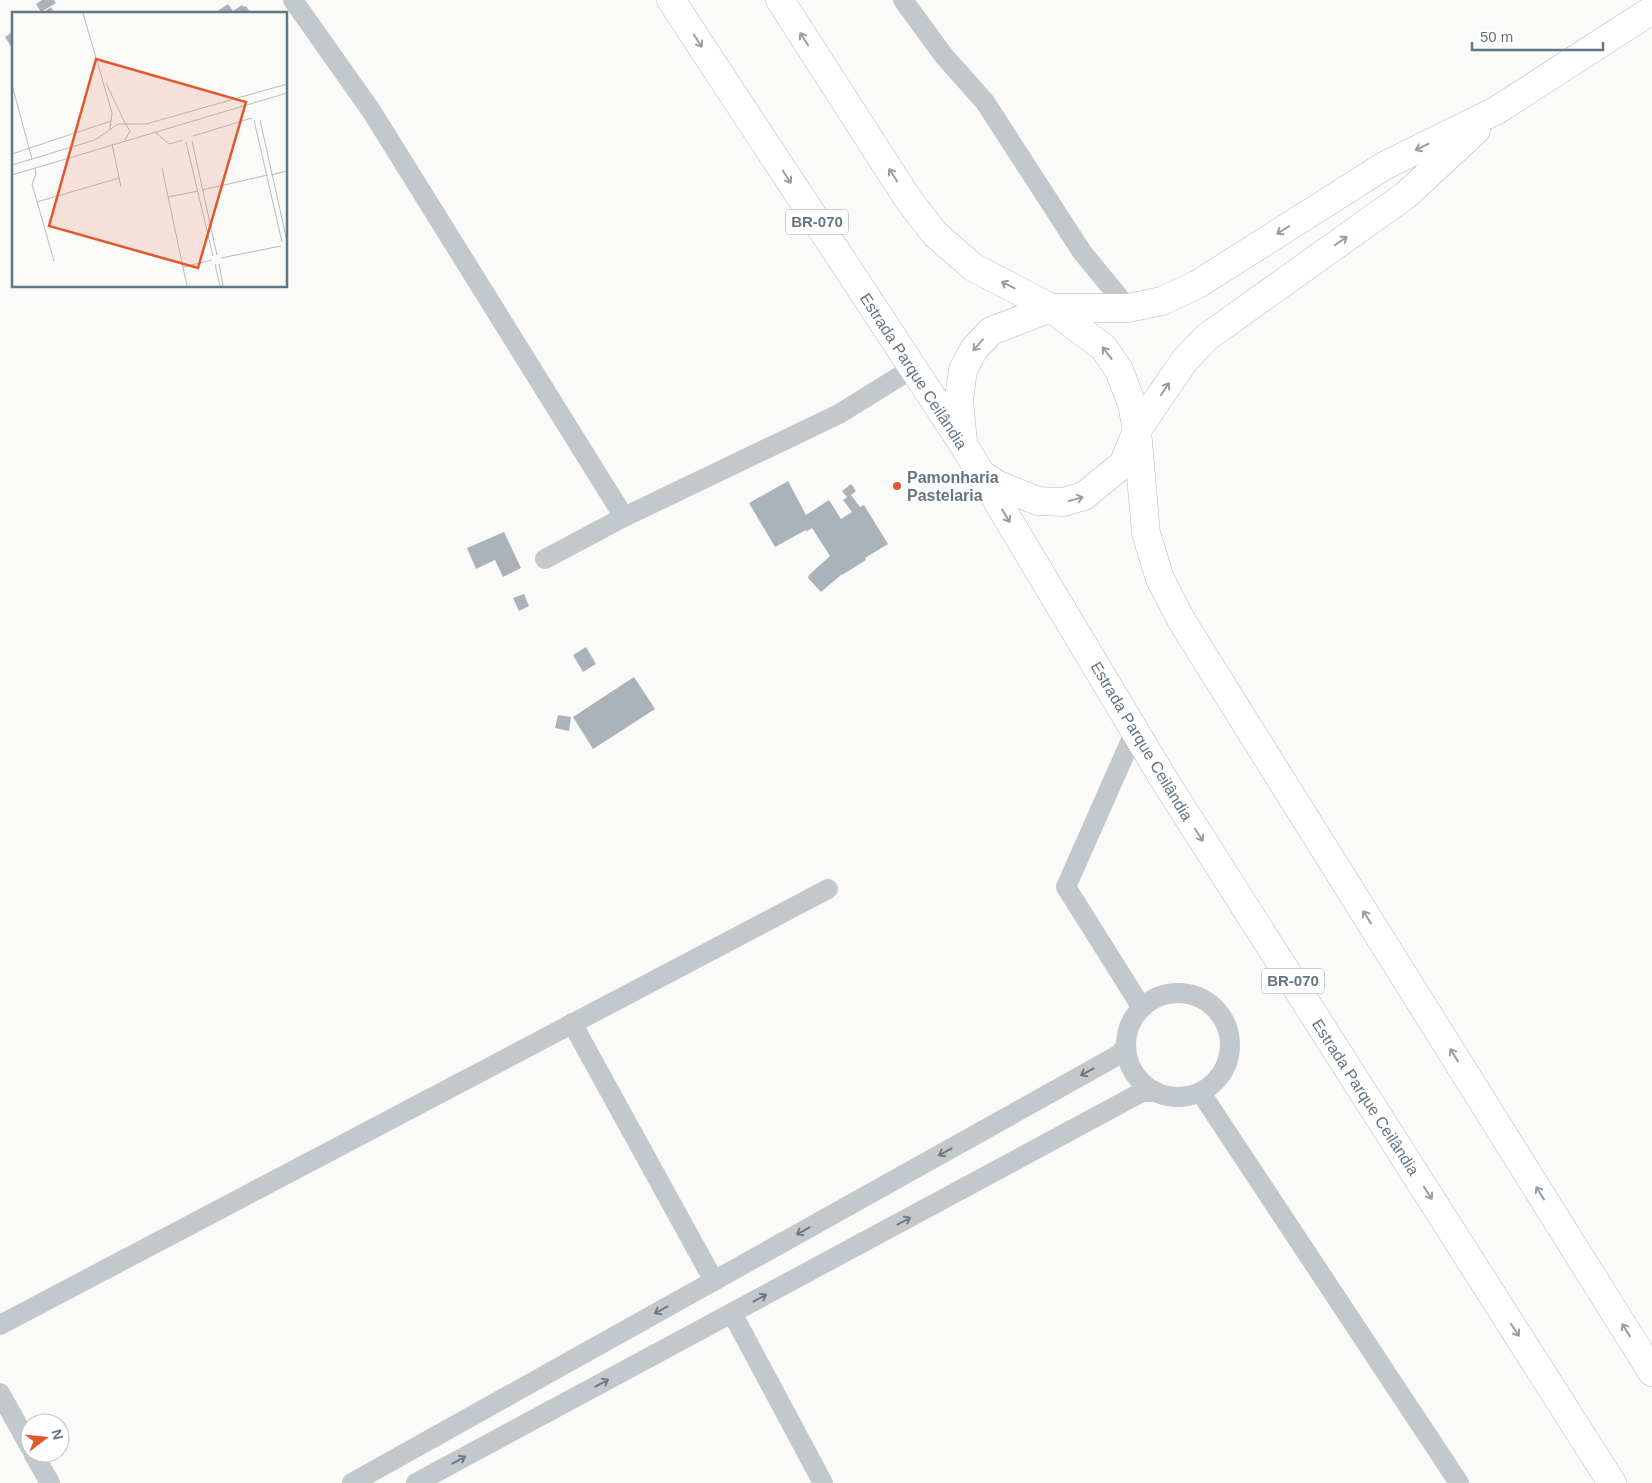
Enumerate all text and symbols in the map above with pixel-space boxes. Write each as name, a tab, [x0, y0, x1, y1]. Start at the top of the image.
inset map	[12, 12, 288, 288]
scale bar	[1472, 20, 1603, 52]
text: 50 m	[1480, 28, 1513, 45]
one-way arrow	[799, 32, 809, 46]
one-way arrow	[693, 33, 703, 47]
one-way arrow	[1415, 143, 1430, 153]
one-way arrow	[782, 169, 792, 183]
one-way arrow	[887, 169, 897, 183]
road number: BR-070	[786, 210, 848, 234]
one-way arrow	[1276, 226, 1290, 236]
one-way arrow	[1334, 236, 1347, 247]
one-way arrow	[1001, 280, 1016, 289]
street label: Estrada Parque Ceilândia	[857, 290, 970, 452]
one-way arrow	[973, 339, 984, 352]
one-way arrow	[1101, 347, 1112, 360]
one-way arrow	[1160, 383, 1170, 397]
place label: Pamonharia Pastelaria	[907, 469, 999, 504]
marker: Pamonharia Pastelaria	[891, 480, 903, 492]
one-way arrow	[1067, 493, 1083, 503]
one-way arrow	[1002, 509, 1012, 523]
street label: Estrada Parque Ceilândia	[1087, 659, 1196, 824]
one-way arrow	[1194, 827, 1204, 841]
one-way arrow	[1362, 911, 1372, 925]
road number: BR-070	[1262, 968, 1324, 994]
street label: Estrada Parque Ceilândia	[1309, 1016, 1422, 1178]
one-way arrow	[1448, 1048, 1459, 1062]
one-way arrow	[1080, 1068, 1094, 1078]
one-way arrow	[938, 1147, 952, 1157]
one-way arrow	[1423, 1186, 1433, 1200]
one-way arrow	[1535, 1186, 1545, 1200]
one-way arrow	[896, 1215, 910, 1225]
one-way arrow	[796, 1227, 811, 1236]
one-way arrow	[753, 1292, 767, 1302]
one-way arrow	[654, 1306, 669, 1316]
one-way arrow	[1510, 1323, 1520, 1337]
one-way arrow	[1621, 1324, 1631, 1338]
one-way arrow	[594, 1378, 609, 1387]
north arrow	[20, 1413, 70, 1463]
text: N	[48, 1427, 67, 1441]
one-way arrow	[451, 1455, 466, 1464]

